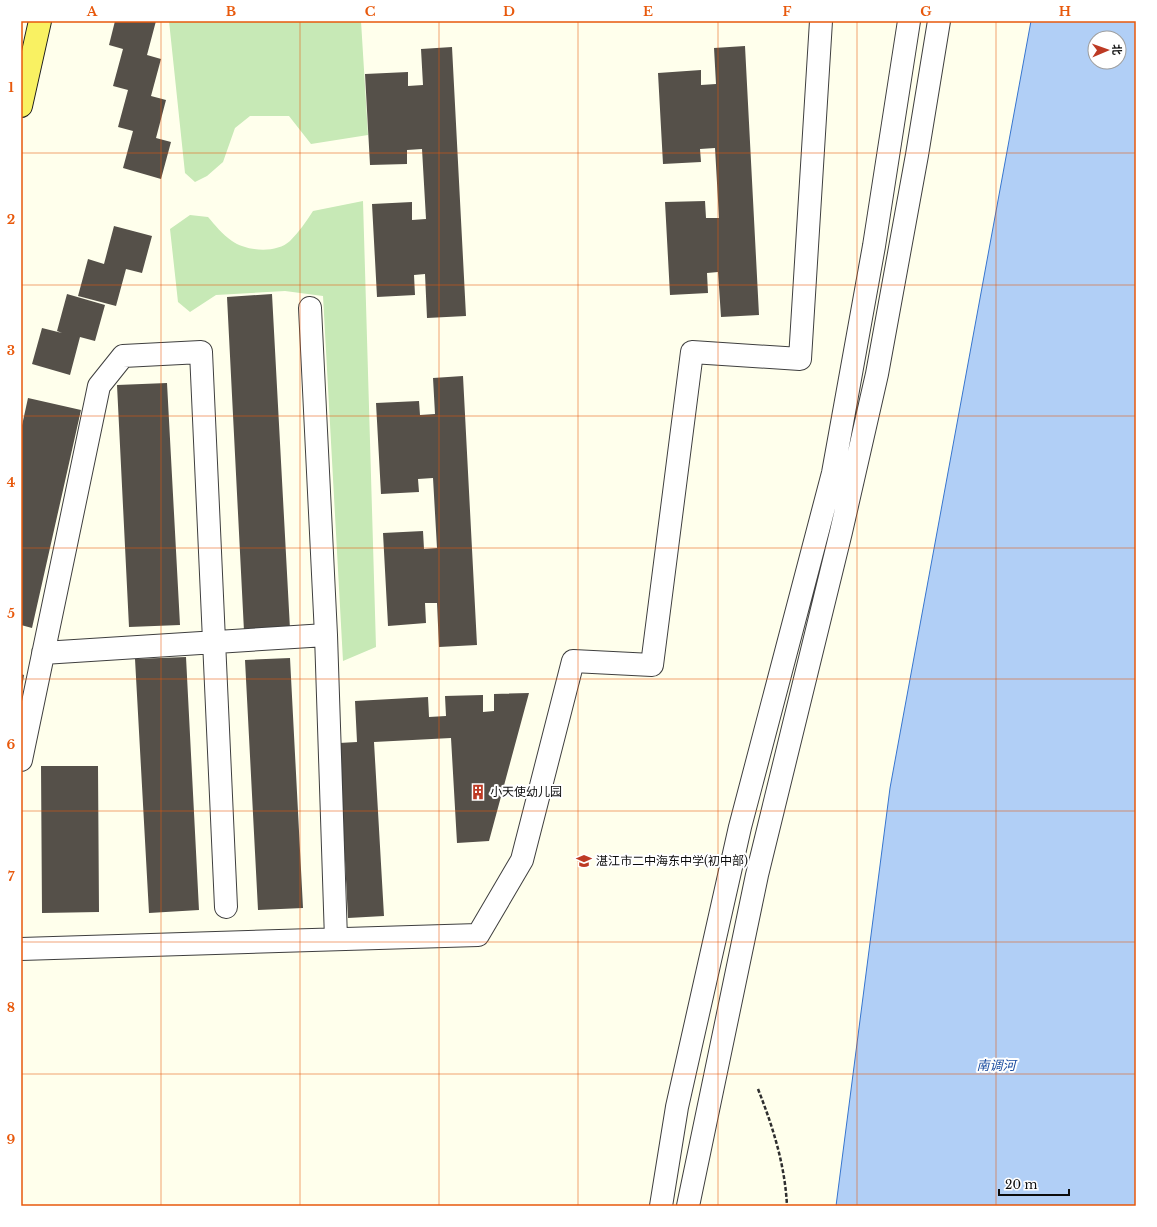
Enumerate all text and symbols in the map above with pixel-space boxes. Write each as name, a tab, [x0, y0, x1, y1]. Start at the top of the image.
text: A	[86, 3, 98, 20]
text: B	[226, 3, 236, 20]
text: C	[365, 3, 376, 20]
text: D	[503, 3, 515, 20]
text: E	[643, 3, 653, 20]
text: F	[783, 3, 792, 20]
text: G	[920, 3, 932, 20]
text: H	[1059, 3, 1071, 20]
north arrow	[1087, 30, 1127, 70]
text: 北	[1110, 44, 1124, 55]
text: 1	[8, 79, 14, 96]
text: 2	[7, 211, 15, 228]
text: 3	[7, 342, 15, 359]
text: 4	[7, 474, 16, 491]
text: 5	[7, 605, 15, 622]
text: 6	[7, 736, 16, 753]
building icon: 小天使幼儿园	[469, 783, 487, 801]
place label: 小天使幼儿园	[490, 784, 562, 799]
school or university icon: 湛江市二中海东中学(初中部)	[575, 852, 593, 870]
place label: 湛江市二中海东中学(初中部)	[596, 853, 748, 868]
text: 7	[8, 868, 15, 885]
text: 8	[7, 999, 15, 1016]
water label: 南调河	[976, 1057, 1018, 1074]
text: 9	[7, 1131, 16, 1148]
scale bar	[999, 1171, 1069, 1197]
text: 20 m	[1005, 1177, 1037, 1192]

